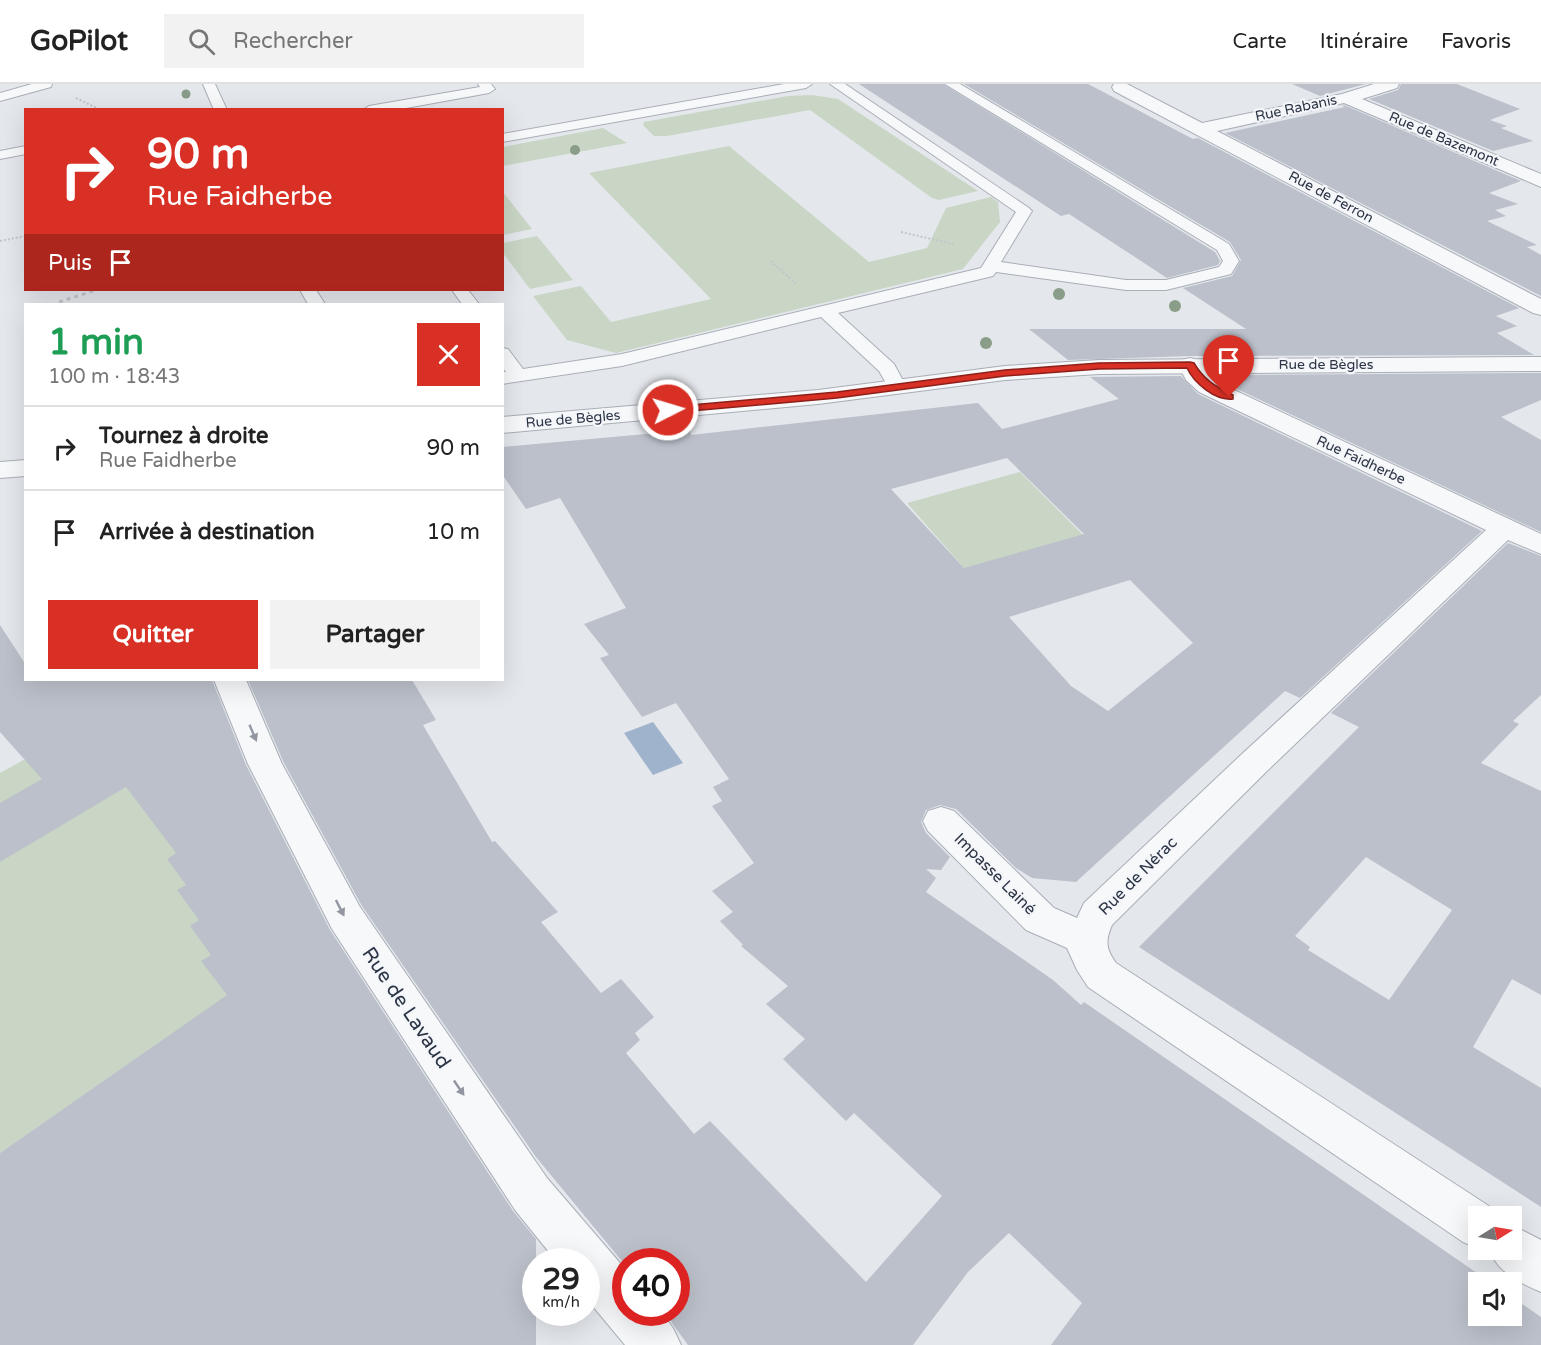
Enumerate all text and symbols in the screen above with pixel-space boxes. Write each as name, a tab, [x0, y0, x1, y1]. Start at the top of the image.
search box	[164, 14, 584, 68]
text: GoPilot	[30, 24, 128, 58]
icon: search	[185, 25, 218, 58]
text: Rechercher	[233, 28, 353, 54]
text: Carte	[1233, 29, 1287, 54]
text: Itinéraire	[1320, 29, 1408, 54]
text: Favoris	[1441, 29, 1511, 54]
street label: Rue Rabanis	[1253, 91, 1339, 125]
street label: Rue de Bazemont	[1386, 108, 1502, 170]
text: 90 m	[147, 129, 249, 180]
icon: right	[48, 132, 126, 210]
street label: Rue de Ferron	[1286, 167, 1376, 227]
text: Rue Faidherbe	[147, 180, 333, 213]
icon: arrive	[104, 246, 137, 279]
text: Puis	[48, 250, 92, 276]
text: 1 min	[48, 321, 144, 364]
button: close	[417, 323, 480, 386]
pin	[1203, 335, 1254, 397]
icon: arrive	[1212, 344, 1245, 377]
street label: Rue de Bègles	[1279, 356, 1374, 373]
text: 100 m · 18:43	[48, 365, 180, 389]
position arrow	[636, 378, 700, 442]
street label: Rue de Bègles	[525, 406, 621, 432]
text: Tournez à droite	[99, 423, 268, 449]
icon: right	[48, 432, 81, 465]
street label: Rue Faidherbe	[1314, 432, 1408, 488]
text: 90 m	[426, 435, 480, 461]
text: Rue Faidherbe	[99, 449, 237, 473]
icon: arrive	[48, 516, 81, 549]
text: Arrivée à destination	[99, 519, 315, 545]
text: 10 m	[426, 519, 480, 545]
button: Quitter	[48, 600, 258, 669]
button: Partager	[270, 600, 480, 669]
one-way arrow	[248, 725, 258, 743]
street label: Impasse Lainé	[950, 829, 1040, 919]
street label: Rue de Nérac	[1095, 833, 1181, 919]
one-way arrow	[335, 899, 345, 916]
street label: Rue de Lavaud	[357, 943, 455, 1073]
one-way arrow	[454, 1079, 465, 1096]
north arrow	[1468, 1206, 1522, 1260]
map controls	[1468, 1206, 1522, 1326]
speed limit sign: 40	[612, 1248, 690, 1326]
text: 29	[542, 1261, 580, 1298]
button: sound	[1468, 1272, 1522, 1326]
text: km/h	[542, 1293, 580, 1311]

